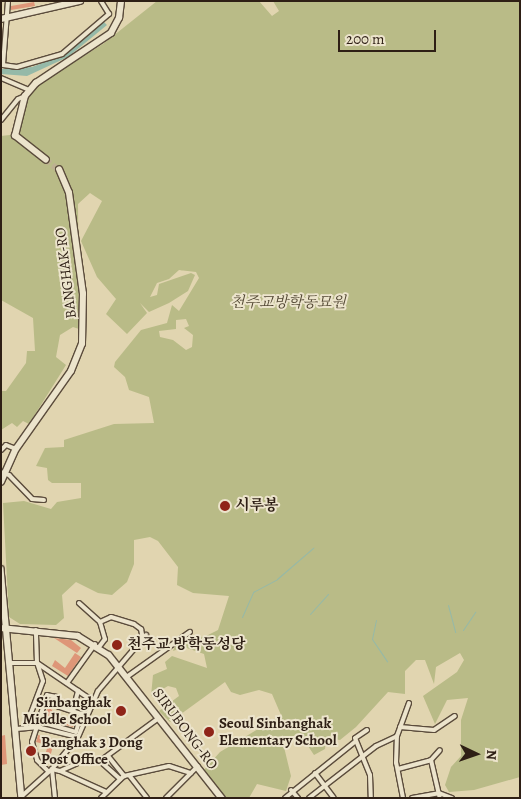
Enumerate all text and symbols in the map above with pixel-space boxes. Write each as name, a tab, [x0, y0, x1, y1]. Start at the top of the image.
scale bar	[341, 20, 438, 52]
text: 200 m	[346, 29, 385, 49]
street label: BANGHAK-RO	[51, 226, 81, 320]
park label: 천주교방학동묘원	[230, 294, 346, 312]
place label: 시루봉	[235, 497, 278, 515]
marker: 시루봉	[219, 500, 231, 512]
place label: 천주교 방학동성당	[127, 636, 246, 654]
marker: 천주교 방학동성당	[111, 639, 123, 651]
street label: SIRUBONG-RO	[149, 685, 221, 773]
place label: Sinbanghak Middle School	[23, 693, 111, 728]
marker: Sinbanghak Middle School	[115, 705, 127, 717]
place label: Seoul Sinbanghak Elementary School	[219, 714, 337, 749]
marker: Seoul Sinbanghak Elementary School	[203, 726, 215, 738]
north arrow	[451, 729, 501, 779]
place label: Banghak 3 Dong Post Office	[41, 733, 143, 768]
marker: Banghak 3 Dong Post Office	[25, 745, 37, 757]
text: N	[482, 749, 501, 760]

